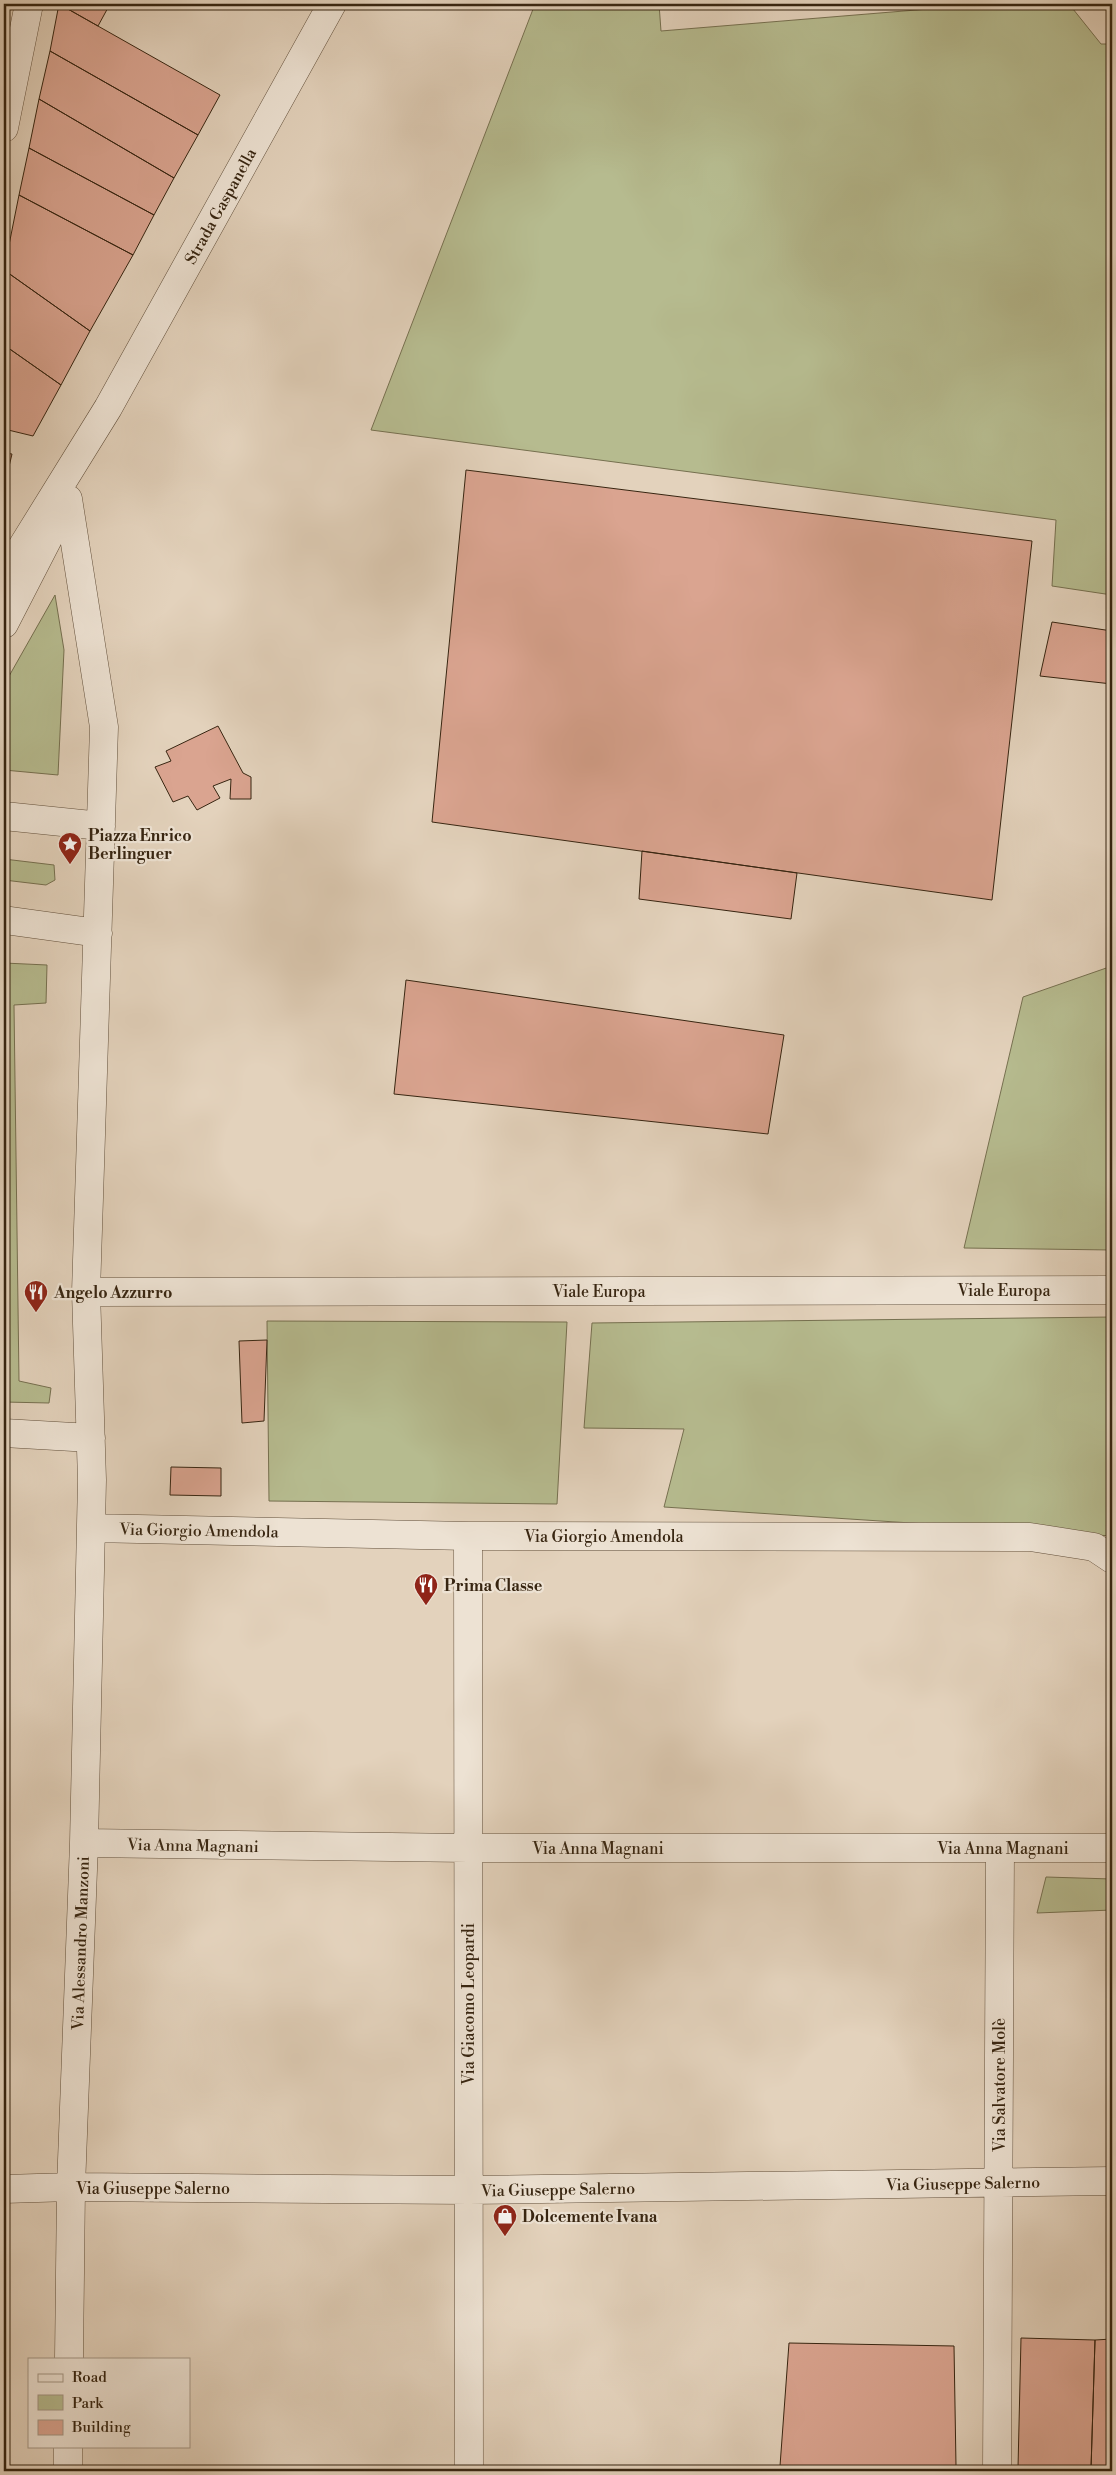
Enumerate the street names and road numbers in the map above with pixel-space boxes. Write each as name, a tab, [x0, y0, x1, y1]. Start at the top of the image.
street label: Strada Gaspanella	[181, 144, 261, 268]
street label: Viale Europa	[956, 1281, 1052, 1301]
street label: Viale Europa	[551, 1282, 647, 1302]
street label: Via Giorgio Amendola	[118, 1520, 280, 1542]
street label: Via Giorgio Amendola	[523, 1527, 685, 1547]
street label: Via Anna Magnani	[126, 1835, 259, 1857]
street label: Via Anna Magnani	[531, 1839, 664, 1859]
street label: Via Anna Magnani	[936, 1839, 1069, 1859]
street label: Via Alessandro Manzoni	[68, 1856, 94, 2031]
street label: Via Giacomo Leopardi	[459, 1923, 479, 2086]
street label: Via Salvatore Molè	[990, 2018, 1010, 2153]
street label: Via Giuseppe Salerno	[885, 2173, 1040, 2195]
street label: Via Giuseppe Salerno	[75, 2179, 230, 2199]
street label: Via Giuseppe Salerno	[480, 2179, 635, 2201]

